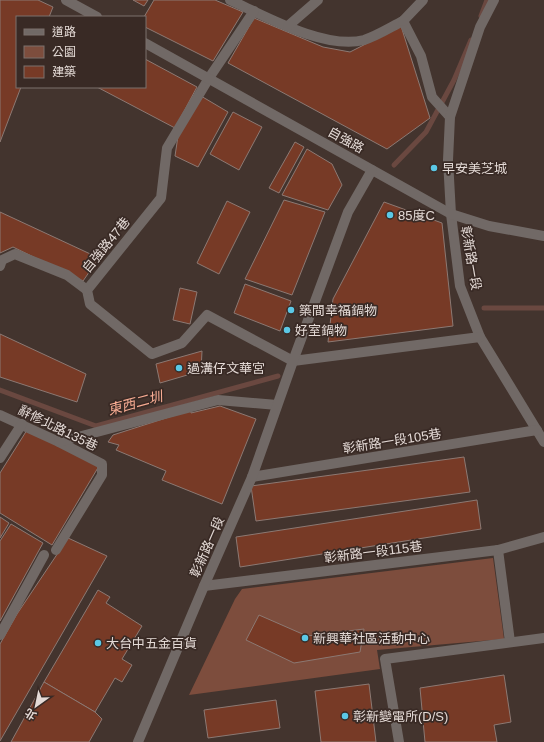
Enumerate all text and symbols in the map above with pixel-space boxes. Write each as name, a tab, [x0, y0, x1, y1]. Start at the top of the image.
legend	[16, 16, 146, 88]
text: 道路	[52, 25, 76, 39]
text: 公園	[52, 45, 76, 59]
text: 建築	[52, 65, 76, 79]
street label: 自強路	[325, 124, 367, 156]
place label: 早安美芝城	[442, 161, 507, 176]
marker: 早安美芝城	[429, 163, 439, 173]
place label: 85度C	[398, 208, 435, 223]
marker: 85度C	[385, 210, 395, 220]
street label: 自強路47巷	[79, 214, 133, 276]
street label: 彰新路一段	[458, 225, 484, 291]
place label: 築間幸福鍋物	[299, 303, 377, 318]
marker: 築間幸福鍋物	[286, 305, 296, 315]
place label: 好室鍋物	[295, 323, 347, 338]
marker: 好室鍋物	[282, 325, 292, 335]
place label: 過溝仔文華宮	[187, 361, 265, 376]
marker: 過溝仔文華宮	[174, 363, 184, 373]
water label: 東西二圳	[106, 388, 166, 418]
street label: 辭修北路135巷	[16, 402, 100, 454]
street label: 彰新路一段105巷	[342, 426, 442, 456]
street label: 彰新路一段	[187, 514, 227, 580]
street label: 彰新路一段115巷	[323, 539, 423, 565]
place label: 新興華社區活動中心	[313, 631, 430, 646]
marker: 新興華社區活動中心	[300, 633, 310, 643]
place label: 大台中五金百貨	[106, 636, 197, 651]
marker: 大台中五金百貨	[93, 638, 103, 648]
north arrow	[16, 686, 56, 726]
text: 北	[23, 706, 38, 722]
place label: 彰新變電所(D/S)	[353, 709, 448, 724]
marker: 彰新變電所(D/S)	[340, 711, 350, 721]

